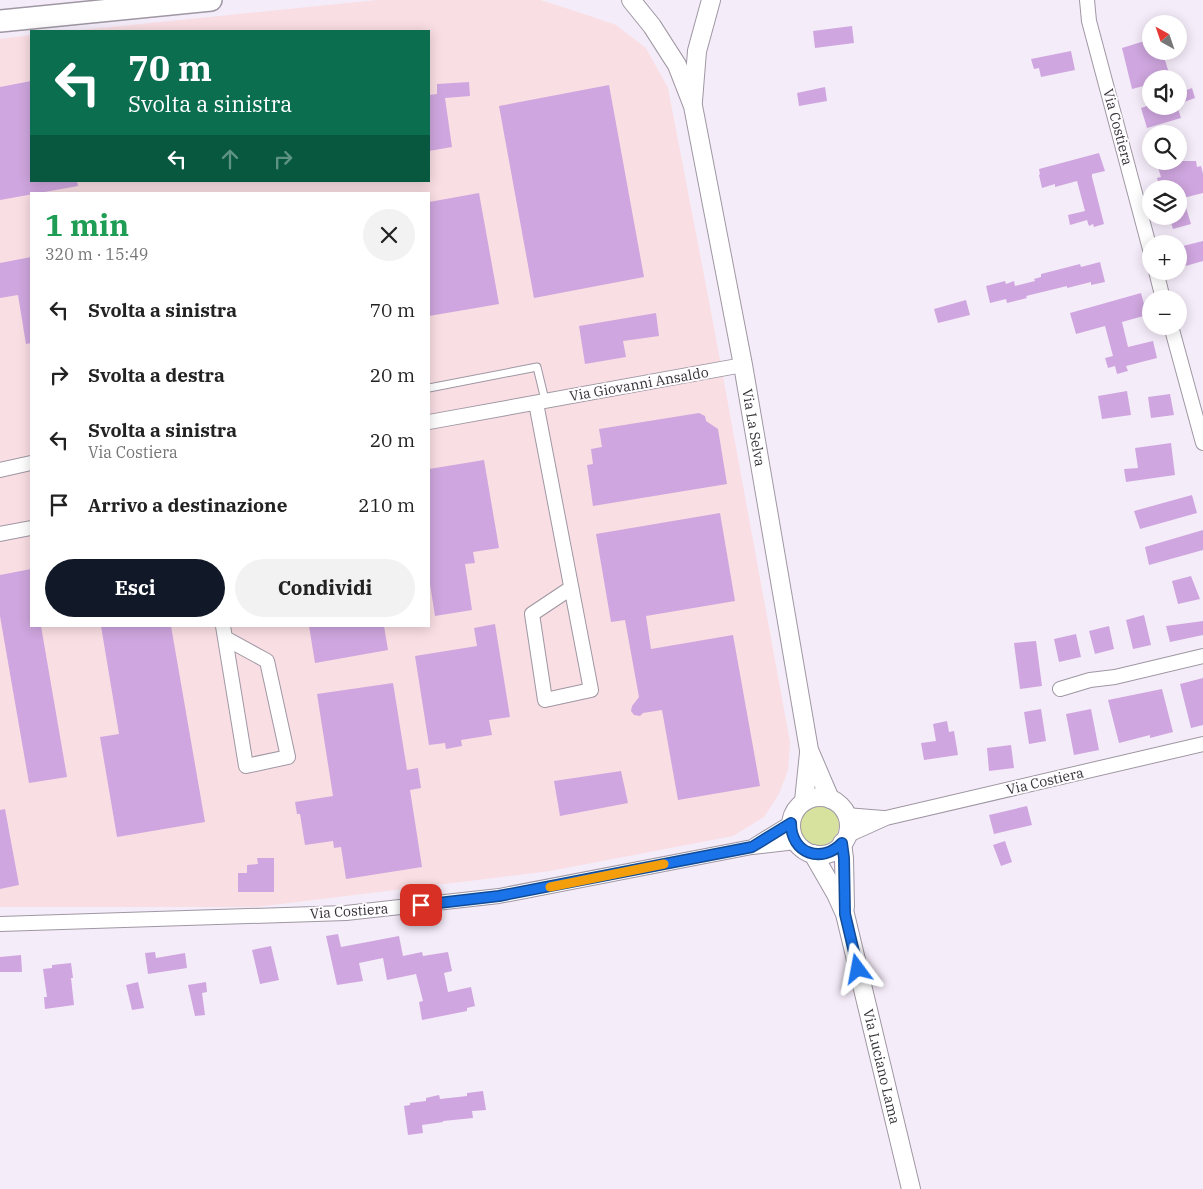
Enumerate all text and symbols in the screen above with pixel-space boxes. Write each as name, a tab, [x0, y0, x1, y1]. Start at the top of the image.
north arrow	[1142, 15, 1188, 60]
map controls	[1142, 15, 1187, 335]
text: 70 m	[128, 45, 212, 91]
icon: left	[45, 50, 110, 115]
button: sound	[1142, 70, 1187, 115]
street label: Via Costiera	[1099, 87, 1137, 168]
text: Svolta a sinistra	[128, 89, 292, 118]
button: search	[1142, 125, 1187, 170]
icon: left	[163, 145, 191, 173]
icon: ahead	[216, 145, 244, 173]
icon: right	[269, 145, 297, 173]
button: layers	[1142, 180, 1187, 225]
text: 1 min	[45, 205, 129, 244]
button: close	[363, 209, 415, 261]
button: +	[1142, 235, 1187, 280]
text: 320 m · 15:49	[45, 244, 148, 264]
button: −	[1142, 290, 1187, 335]
icon: left	[45, 296, 73, 324]
text: Svolta a sinistra	[88, 298, 237, 322]
text: 70 m	[370, 298, 415, 322]
icon: right	[45, 361, 73, 389]
text: Svolta a destra	[88, 363, 225, 387]
text: 20 m	[370, 363, 415, 387]
street label: Via Giovanni Ansaldo	[568, 363, 710, 405]
street label: Via La Selva	[738, 387, 769, 468]
text: Svolta a sinistra	[88, 418, 237, 442]
icon: left	[45, 426, 73, 454]
text: 20 m	[370, 428, 415, 452]
text: Via Costiera	[88, 442, 178, 462]
icon: arrive	[45, 491, 73, 519]
text: Arrivo a destinazione	[88, 493, 287, 517]
text: 210 m	[358, 493, 415, 517]
button: Esci	[45, 559, 225, 617]
button: Condividi	[235, 559, 415, 617]
street label: Via Costiera	[1005, 763, 1086, 799]
pin	[400, 884, 442, 926]
icon: arrive	[407, 891, 435, 919]
street label: Via Costiera	[309, 899, 389, 923]
position arrow	[831, 942, 883, 994]
street label: Via Luciano Lama	[859, 1007, 904, 1126]

